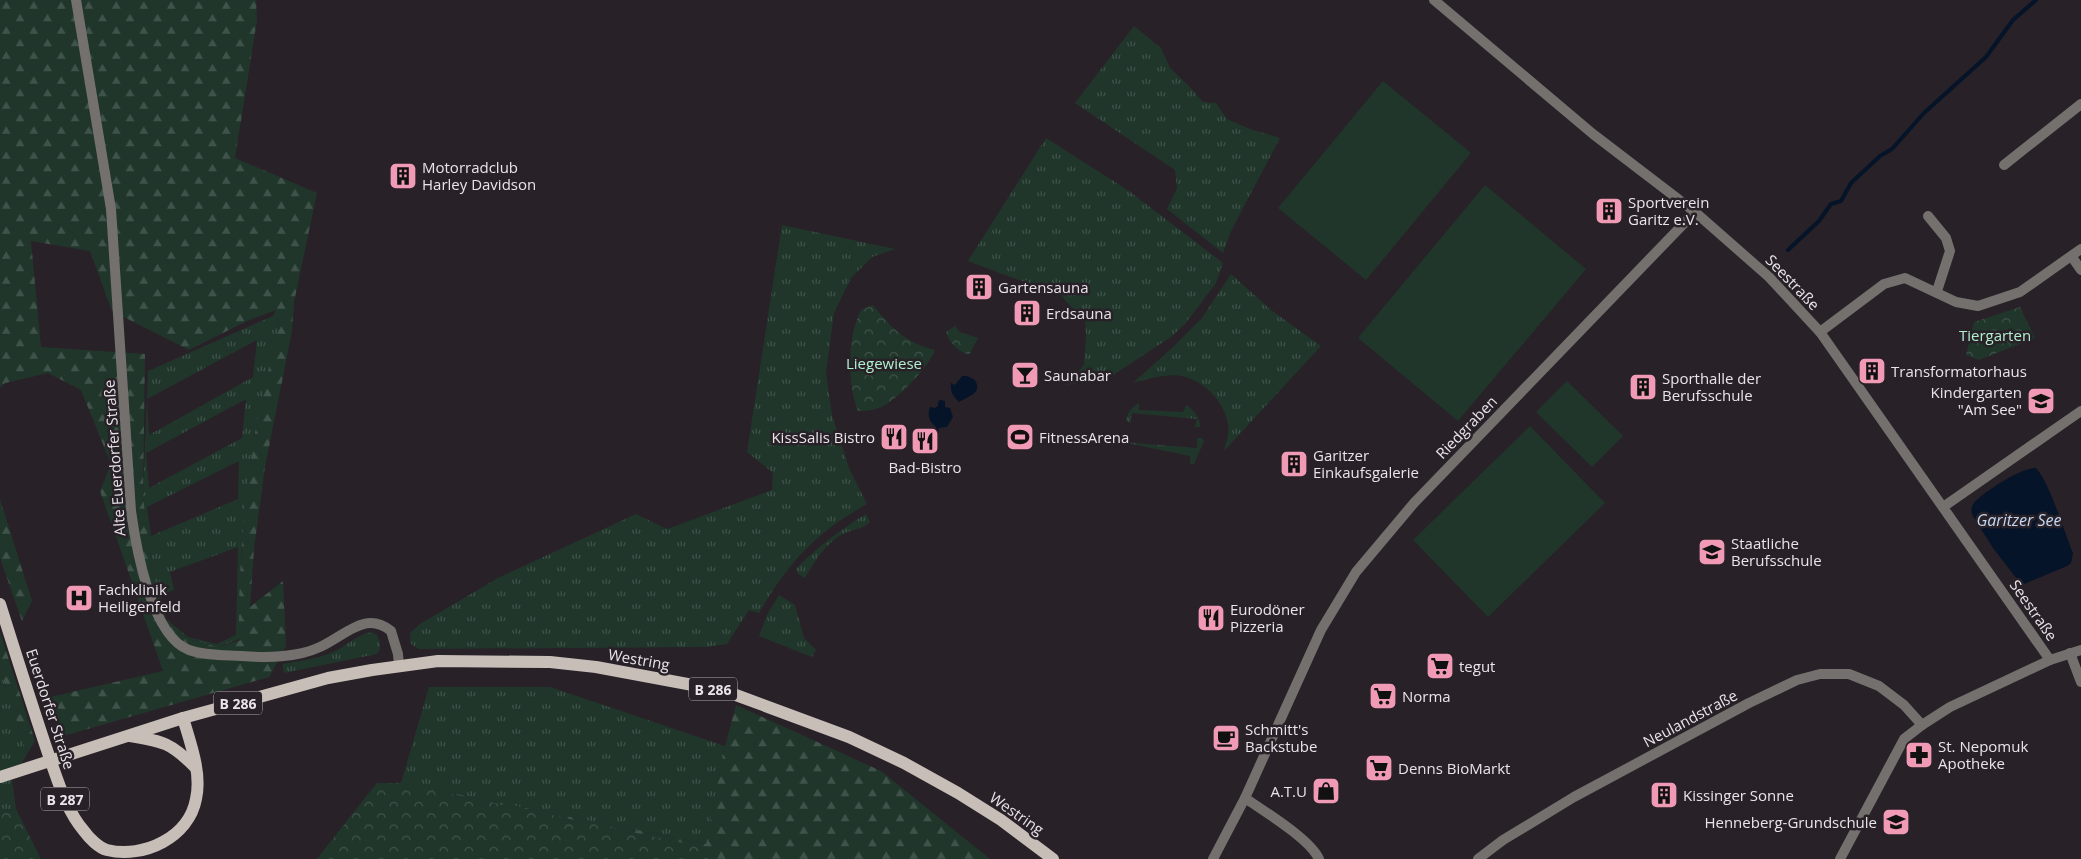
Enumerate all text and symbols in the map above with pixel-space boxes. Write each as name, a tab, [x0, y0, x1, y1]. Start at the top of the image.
place label: Motorradclub Harley Davidson	[422, 157, 536, 194]
building icon: Motorradclub Harley Davidson	[388, 161, 418, 191]
place label: Sportverein Garitz e.V.	[1628, 192, 1709, 229]
building icon: Sportverein Garitz e.V.	[1594, 196, 1624, 226]
street label: Seestraße	[1762, 250, 1824, 314]
building icon: Gartensauna	[964, 272, 994, 302]
place label: Gartensauna	[998, 277, 1089, 297]
building icon: Erdsauna	[1012, 298, 1042, 328]
place label: Erdsauna	[1046, 303, 1112, 323]
park label: Tiergarten	[1959, 325, 2031, 345]
park label: Liegewiese	[846, 353, 922, 373]
building icon: Transformatorhaus	[1857, 356, 1887, 386]
bar icon: Saunabar	[1010, 360, 1040, 390]
place label: Transformatorhaus	[1891, 361, 2027, 381]
place label: Saunabar	[1044, 365, 1111, 385]
place label: Sporthalle der Berufsschule	[1662, 368, 1761, 405]
building icon: Sporthalle der Berufsschule	[1628, 372, 1658, 402]
street label: Alte Euerdorfer Straße	[99, 379, 129, 537]
place label: Kindergarten "Am See"	[1931, 382, 2022, 419]
school or university icon: Kindergarten "Am See"	[2026, 386, 2056, 416]
street label: Riedgraben	[1431, 391, 1501, 463]
restaurant icon: KissSalis Bistro	[879, 422, 909, 452]
sports icon: FitnessArena	[1005, 422, 1035, 452]
restaurant icon: Bad-Bistro	[910, 426, 940, 456]
place label: KissSalis Bistro	[771, 427, 875, 447]
place label: FitnessArena	[1039, 427, 1129, 447]
place label: Garitzer Einkaufsgalerie	[1313, 445, 1419, 482]
building icon: Garitzer Einkaufsgalerie	[1279, 449, 1309, 479]
place label: Bad-Bistro	[888, 457, 962, 477]
water label: Garitzer See	[1976, 509, 2062, 531]
place label: Staatliche Berufsschule	[1731, 533, 1822, 570]
school or university icon: Staatliche Berufsschule	[1697, 537, 1727, 567]
street label: Seestraße	[2006, 576, 2062, 644]
place label: Fachklinik Heiligenfeld	[98, 579, 181, 616]
hospital icon: Fachklinik Heiligenfeld	[64, 583, 94, 613]
place label: Eurodöner Pizzeria	[1230, 599, 1305, 636]
restaurant icon: Eurodöner Pizzeria	[1196, 603, 1226, 633]
street label: Westring	[607, 644, 671, 674]
street label: Euerdorfer Straße	[22, 646, 80, 772]
supermarket icon: tegut	[1425, 651, 1455, 681]
place label: tegut	[1459, 656, 1495, 676]
road number: B 286	[689, 678, 737, 701]
supermarket icon: Norma	[1368, 681, 1398, 711]
street label: Neulandstraße	[1639, 685, 1741, 751]
place label: Norma	[1402, 686, 1451, 706]
road number: B 286	[214, 691, 262, 714]
place label: Schmitt's Backstube	[1245, 719, 1317, 756]
cafe icon: Schmitt's Backstube	[1211, 723, 1241, 753]
place label: St. Nepomuk Apotheke	[1938, 736, 2028, 773]
pharmacy icon: St. Nepomuk Apotheke	[1904, 740, 1934, 770]
supermarket icon: Denns BioMarkt	[1364, 753, 1394, 783]
place label: Denns BioMarkt	[1398, 758, 1510, 778]
shop icon: A.T.U	[1311, 776, 1341, 806]
building icon: Kissinger Sonne	[1649, 780, 1679, 810]
place label: A.T.U	[1270, 781, 1307, 801]
place label: Kissinger Sonne	[1683, 785, 1794, 805]
street label: Westring	[986, 787, 1048, 839]
road number: B 287	[41, 788, 89, 811]
school or university icon: Henneberg-Grundschule	[1881, 807, 1911, 837]
place label: Henneberg-Grundschule	[1704, 812, 1877, 832]

